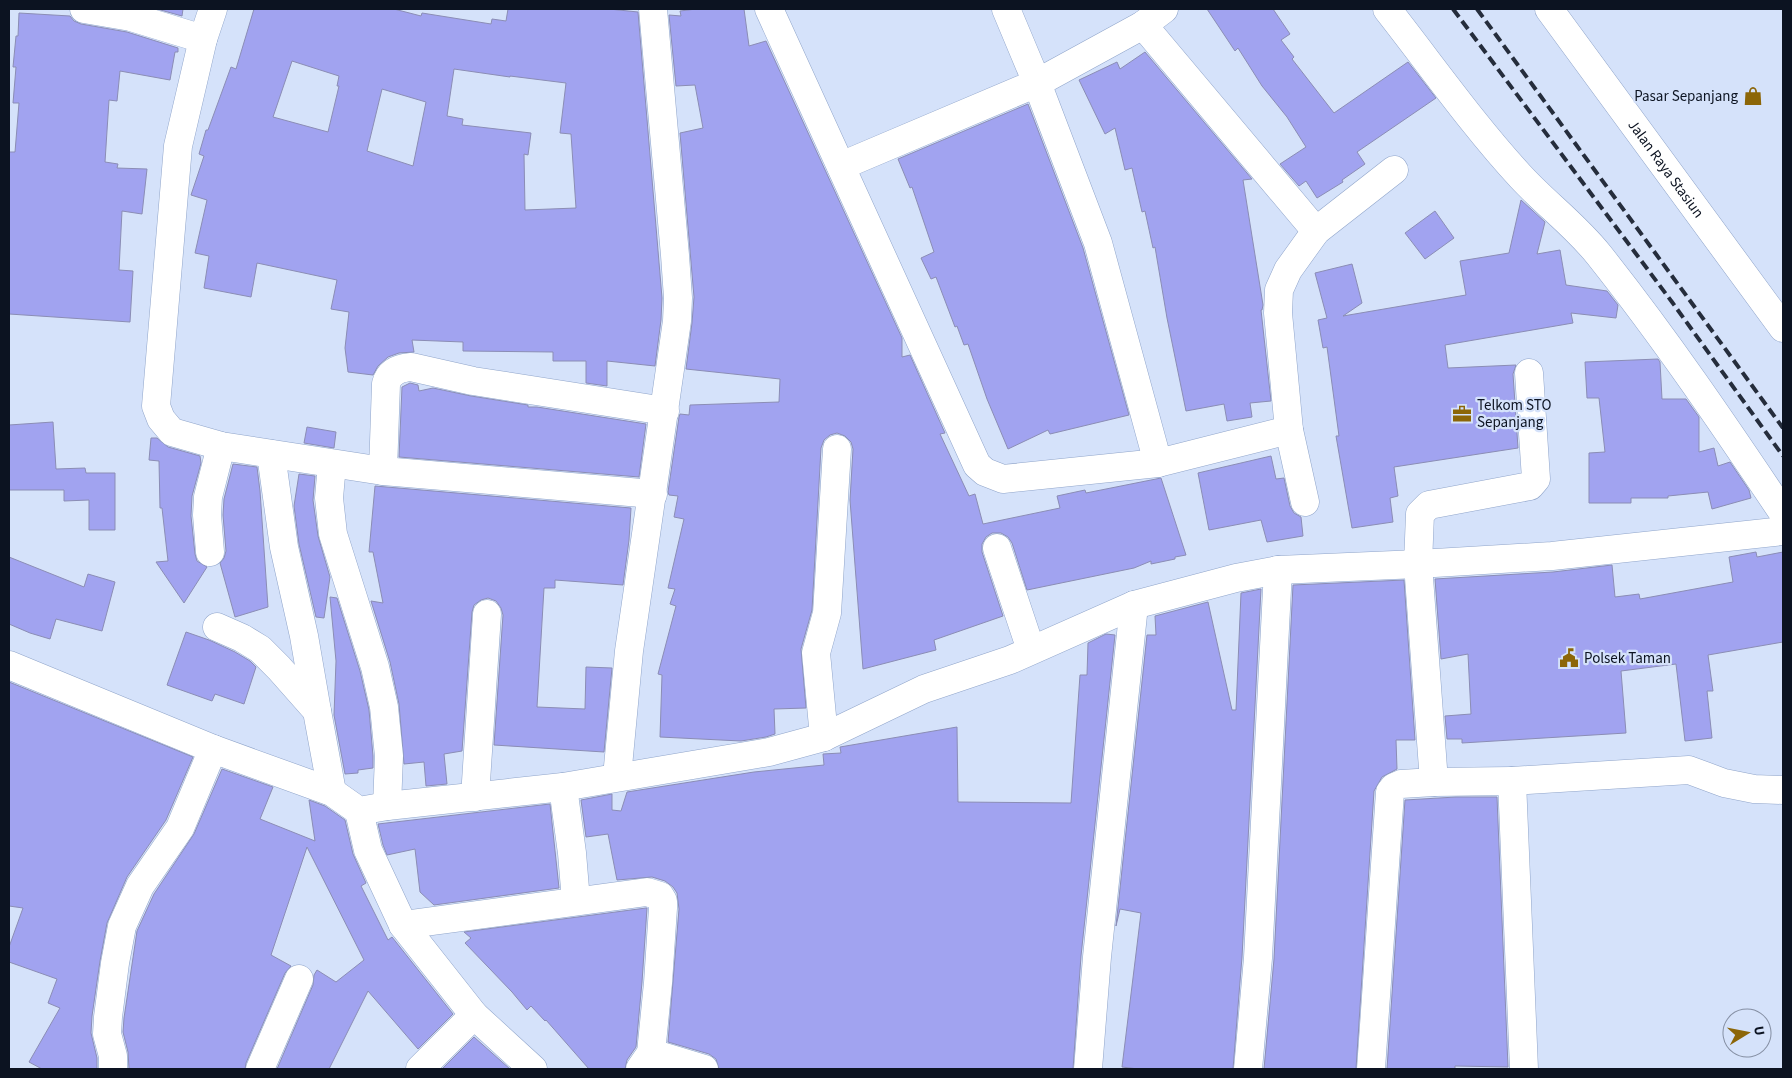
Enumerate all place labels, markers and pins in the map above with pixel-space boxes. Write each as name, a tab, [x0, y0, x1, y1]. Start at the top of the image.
shop icon: Pasar Sepanjang	[1742, 85, 1764, 107]
place label: Pasar Sepanjang	[1634, 86, 1738, 107]
place label: Telkom STO Sepanjang	[1477, 395, 1551, 433]
office icon: Telkom STO Sepanjang	[1451, 403, 1473, 425]
public building icon: Polsek Taman	[1558, 647, 1580, 669]
place label: Polsek Taman	[1584, 648, 1671, 669]

